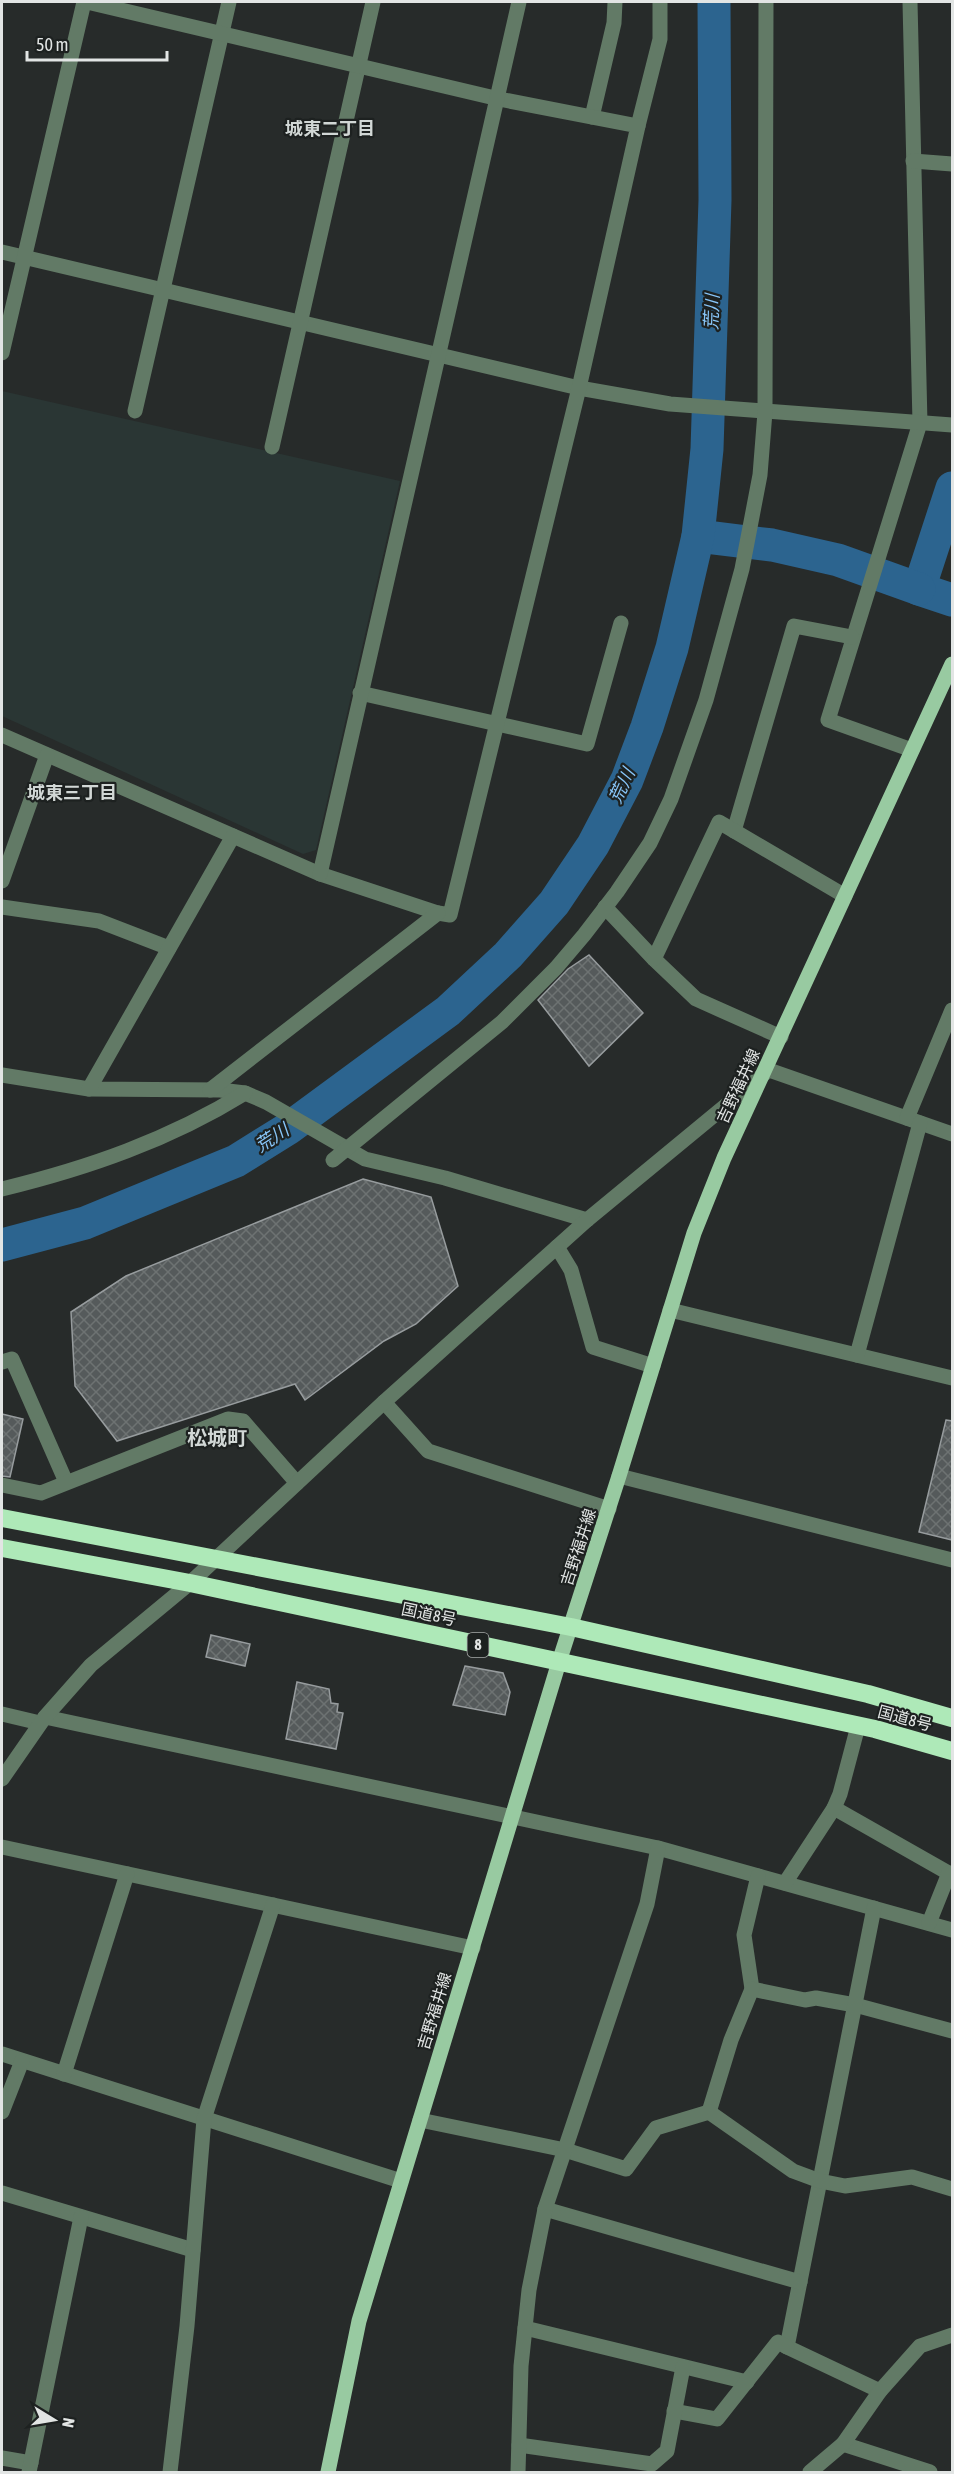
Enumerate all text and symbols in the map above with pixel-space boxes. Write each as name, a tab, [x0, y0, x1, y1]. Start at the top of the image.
scale bar	[27, 24, 166, 62]
text: 50 m	[36, 34, 68, 55]
district label: 城東二丁目	[285, 118, 375, 139]
water label: 荒川	[700, 292, 723, 330]
water label: 荒川	[604, 763, 640, 807]
district label: 城東三丁目	[27, 782, 117, 803]
street label: 吉野福井線	[713, 1046, 763, 1126]
water label: 荒川	[251, 1118, 294, 1156]
district label: 松城町	[187, 1426, 247, 1449]
street label: 吉野福井線	[557, 1506, 599, 1588]
street label: 国道8号	[400, 1599, 458, 1629]
road number: 8	[468, 1633, 488, 1657]
street label: 国道8号	[876, 1702, 934, 1734]
street label: 吉野福井線	[414, 1970, 454, 2052]
north arrow	[24, 2390, 84, 2450]
text: N	[59, 2417, 78, 2429]

